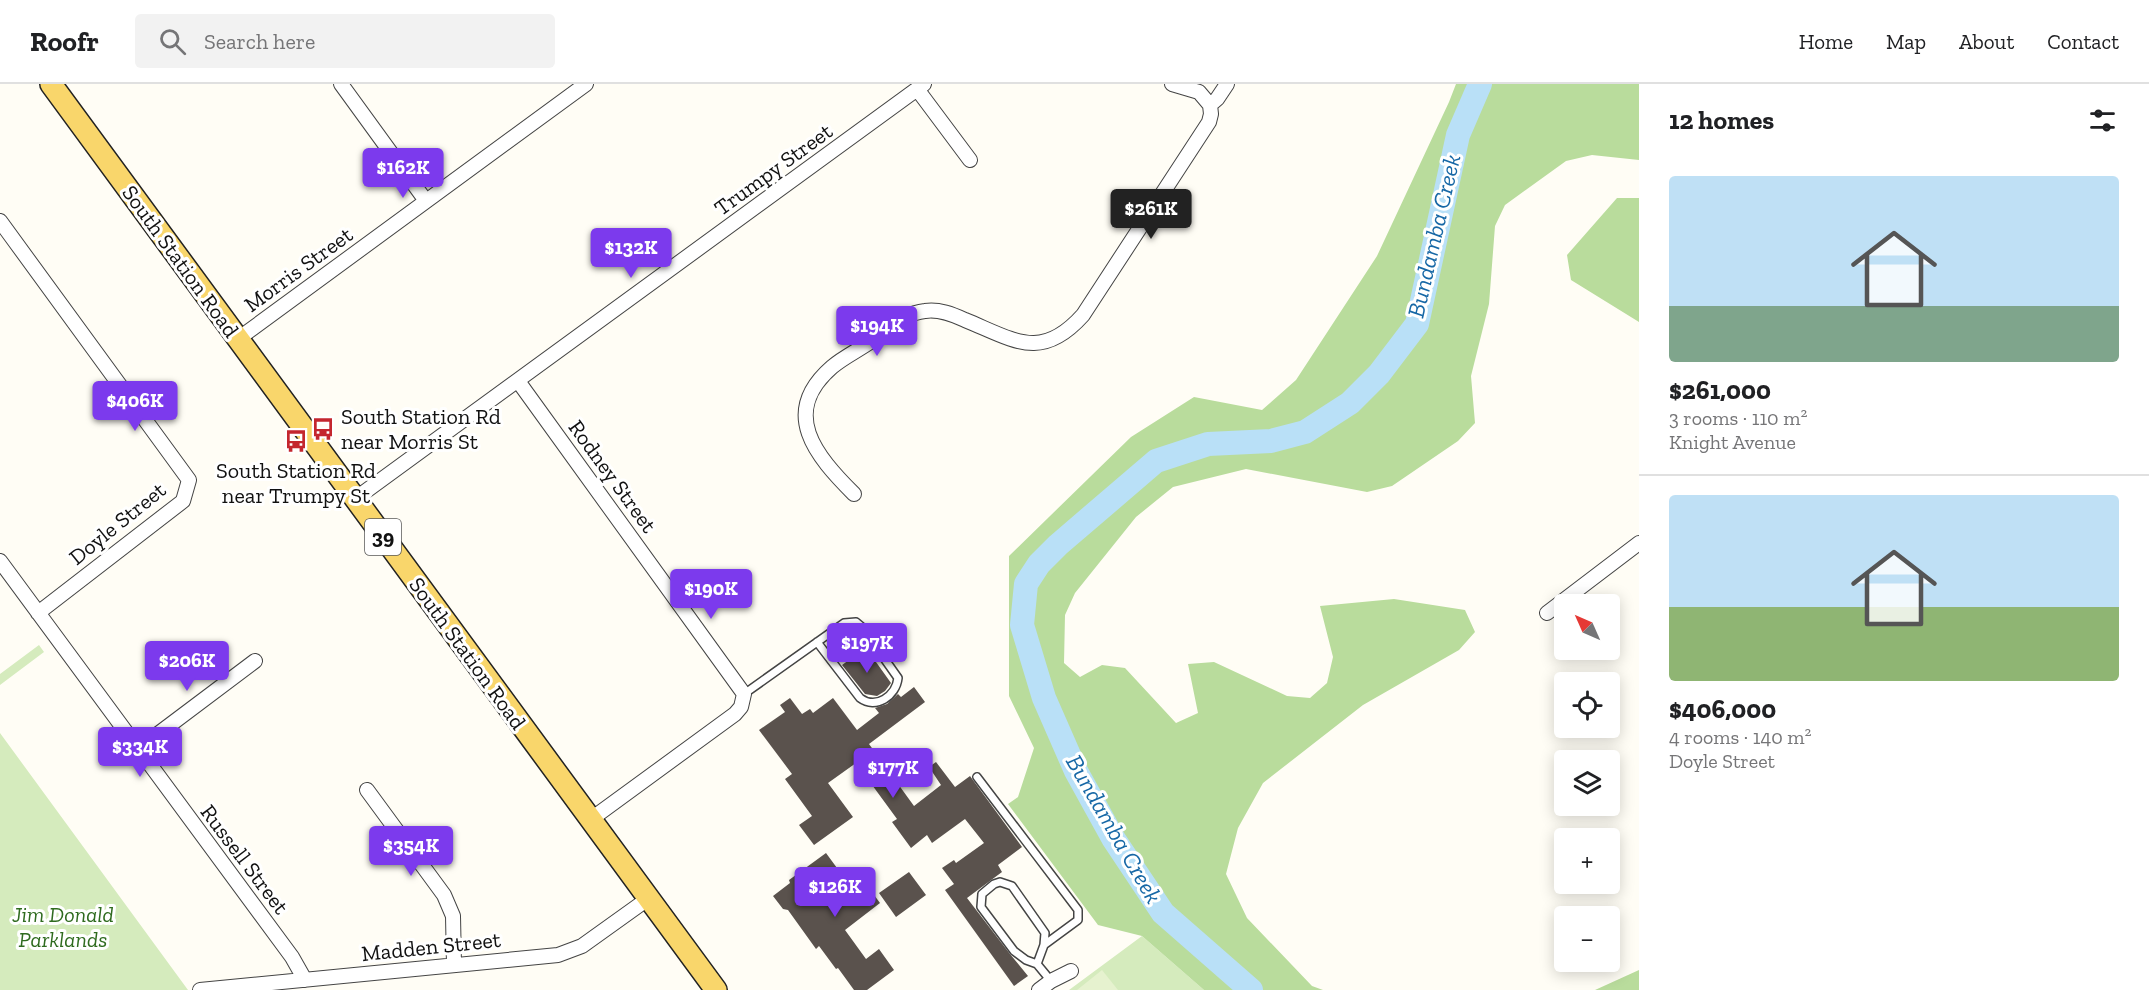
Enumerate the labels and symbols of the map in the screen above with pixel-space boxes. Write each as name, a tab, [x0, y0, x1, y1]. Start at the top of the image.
street label: Trumpy Street	[709, 117, 838, 221]
pin: $162K	[361, 148, 445, 199]
water label: Bundamba Creek	[1401, 151, 1466, 320]
street label: South Station Road	[116, 180, 245, 343]
pin: $261K	[1109, 189, 1193, 240]
street label: Morris Street	[239, 221, 358, 318]
pin: $132K	[589, 228, 673, 279]
pin: $194K	[835, 306, 919, 357]
pin: $406K	[93, 381, 177, 432]
place label: South Station Rd near Morris St	[341, 403, 501, 455]
street label: Rodney Street	[563, 415, 663, 539]
bus stop icon: South Station Rd near Morris St	[310, 416, 336, 442]
bus stop icon: South Station Rd near Trumpy St	[283, 428, 309, 454]
place label: South Station Rd near Trumpy St	[216, 457, 376, 509]
street label: Doyle Street	[64, 476, 172, 571]
road number: 39	[365, 519, 401, 555]
pin: $190K	[669, 569, 753, 620]
street label: South Station Road	[403, 572, 532, 735]
north arrow	[1554, 594, 1620, 660]
pin: $197K	[825, 623, 909, 674]
pin: $206K	[145, 641, 229, 692]
pin: $334K	[98, 727, 182, 778]
pin: $177K	[851, 748, 935, 799]
water label: Bundamba Creek	[1060, 749, 1169, 909]
street label: Russell Street	[195, 799, 295, 920]
pin: $354K	[369, 826, 453, 877]
pin: $126K	[793, 867, 877, 918]
park label: Jim Donald Parklands	[11, 901, 114, 953]
street label: Madden Street	[360, 926, 503, 967]

